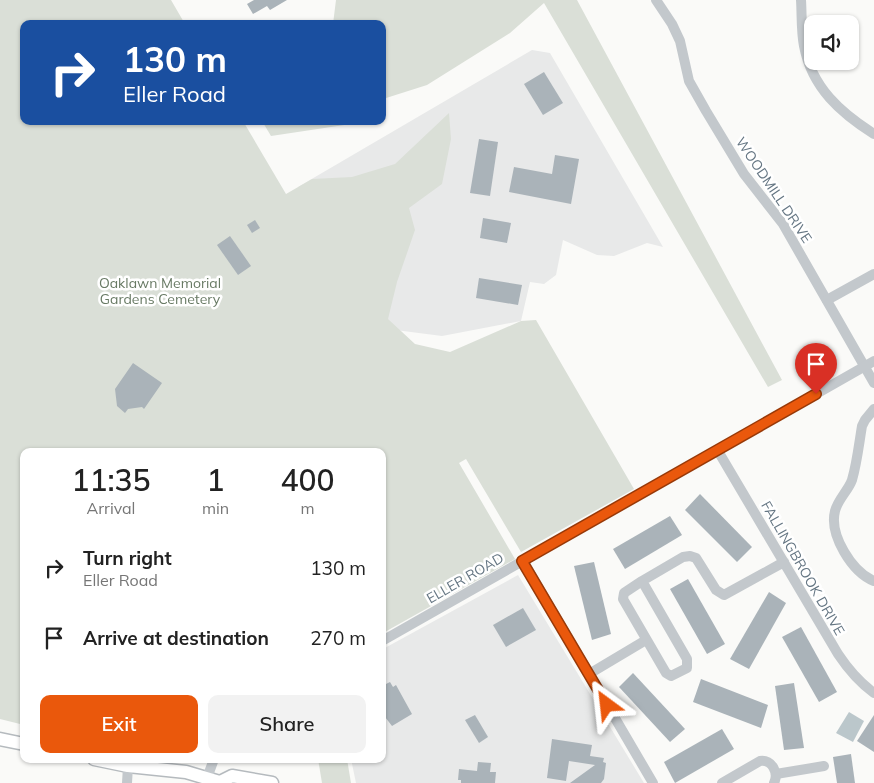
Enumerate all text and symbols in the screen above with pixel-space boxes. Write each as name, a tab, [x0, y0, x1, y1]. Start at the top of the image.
map controls	[804, 15, 859, 70]
button: sound	[804, 15, 859, 70]
text: 130 m	[123, 37, 227, 81]
icon: right	[40, 40, 105, 105]
text: Eller Road	[123, 80, 226, 108]
street label: WOODMILL DRIVE	[732, 134, 816, 246]
park label: Oaklawn Memorial Gardens Cemetery	[99, 274, 221, 308]
pin	[795, 343, 837, 394]
icon: arrive	[802, 350, 830, 378]
text: 11:35	[71, 461, 151, 499]
text: 1	[207, 461, 225, 499]
text: 400	[281, 461, 335, 499]
text: Arrival	[87, 498, 135, 518]
text: min	[202, 498, 229, 518]
text: m	[301, 498, 315, 518]
street label: FALLINGBROOK DRIVE	[757, 498, 849, 638]
text: Turn right	[83, 546, 172, 570]
street label: ELLER ROAD	[423, 549, 507, 607]
icon: right	[40, 554, 68, 582]
text: 130 m	[310, 556, 366, 580]
text: Eller Road	[83, 570, 158, 590]
icon: arrive	[40, 624, 68, 652]
text: Arrive at destination	[83, 626, 269, 650]
text: 270 m	[310, 626, 366, 650]
position arrow	[580, 678, 632, 730]
button: Exit	[40, 695, 198, 753]
button: Share	[208, 695, 366, 753]

